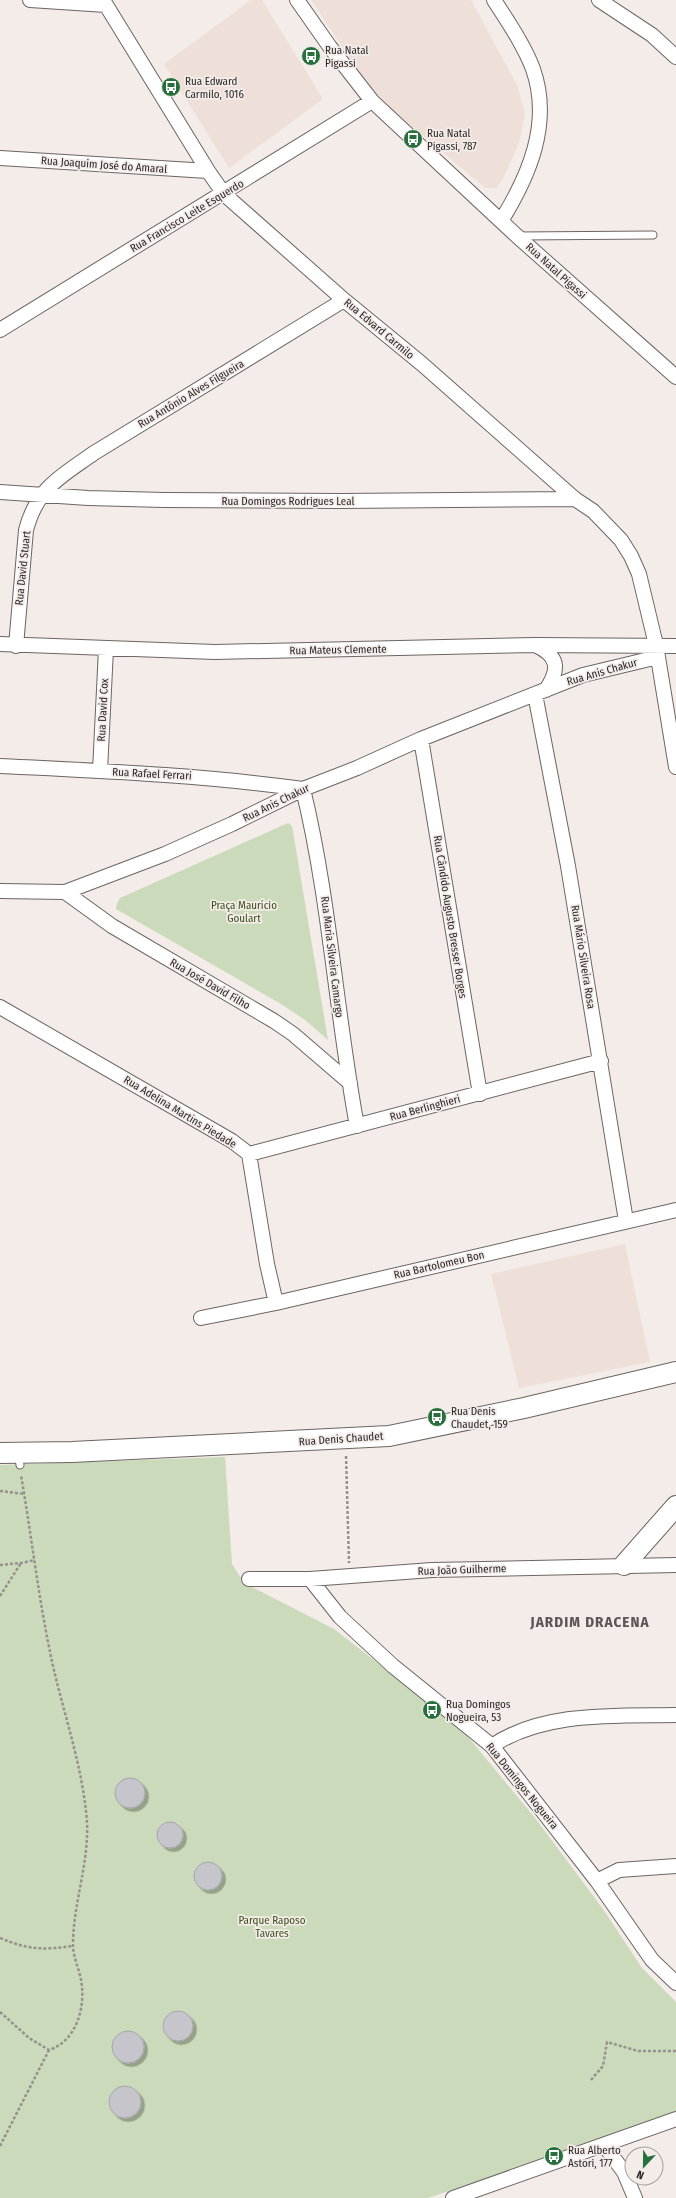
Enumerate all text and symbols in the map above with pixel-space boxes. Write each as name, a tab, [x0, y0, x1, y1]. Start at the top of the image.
place label: Rua Natal Pigassi	[325, 44, 369, 70]
bus stop icon: Rua Natal Pigassi	[300, 45, 322, 67]
place label: Rua Edward Carmilo, 1016	[185, 75, 244, 101]
bus stop icon: Rua Edward Carmilo, 1016	[160, 76, 182, 98]
place label: Rua Natal Pigassi, 787	[427, 127, 477, 153]
bus stop icon: Rua Natal Pigassi, 787	[402, 128, 424, 150]
street label: Rua Joaquim José do Amaral	[41, 154, 168, 176]
street label: Rua Francisco Leite Esquerdo	[128, 177, 246, 255]
street label: Rua Natal Pigassi	[523, 240, 589, 302]
street label: Rua Edvard Carmilo	[341, 296, 417, 362]
street label: Rua Antônio Alves Filgueira	[136, 357, 246, 431]
street label: Rua Domingos Rodrigues Leal	[222, 495, 354, 508]
street label: Rua David Stuart	[13, 530, 33, 606]
street label: Rua Mateus Clemente	[289, 643, 387, 657]
street label: Rua Anis Chakur	[565, 656, 639, 688]
street label: Rua David Cox	[95, 678, 111, 742]
street label: Rua Rafael Ferrari	[112, 765, 192, 783]
street label: Rua Anis Chakur	[240, 781, 312, 825]
street label: Rua Cândido Augusto Bresser Borges	[431, 835, 469, 1000]
street label: Rua Maria Silveira Camargo	[318, 896, 346, 1019]
park label: Praça Maurício Goulart	[211, 899, 277, 925]
street label: Rua Mário Silveira Rosa	[568, 904, 598, 1010]
street label: Rua José David Filho	[168, 956, 253, 1012]
street label: Rua Adelina Martins Piedade	[121, 1073, 239, 1151]
street label: Rua Berlinghieri	[388, 1092, 462, 1124]
street label: Rua Bartolomeu Bon	[392, 1248, 486, 1282]
place label: Rua Denis Chaudet, 159	[451, 1405, 508, 1431]
bus stop icon: Rua Denis Chaudet, 159	[426, 1406, 448, 1428]
street label: Rua Denis Chaudet	[298, 1430, 384, 1448]
street label: Rua João Guilherme	[417, 1562, 507, 1578]
district label: JARDIM DRACENA	[529, 1613, 650, 1631]
place label: Rua Domingos Nogueira, 53	[446, 1698, 511, 1724]
bus stop icon: Rua Domingos Nogueira, 53	[421, 1699, 443, 1721]
street label: Rua Domingos Nogueira	[483, 1740, 561, 1832]
park label: Parque Raposo Tavares	[238, 1914, 306, 1940]
place label: Rua Alberto Astori, 177	[568, 2144, 621, 2170]
bus stop icon: Rua Alberto Astori, 177	[543, 2145, 565, 2167]
north arrow	[624, 2146, 664, 2186]
text: N	[635, 2168, 646, 2182]

